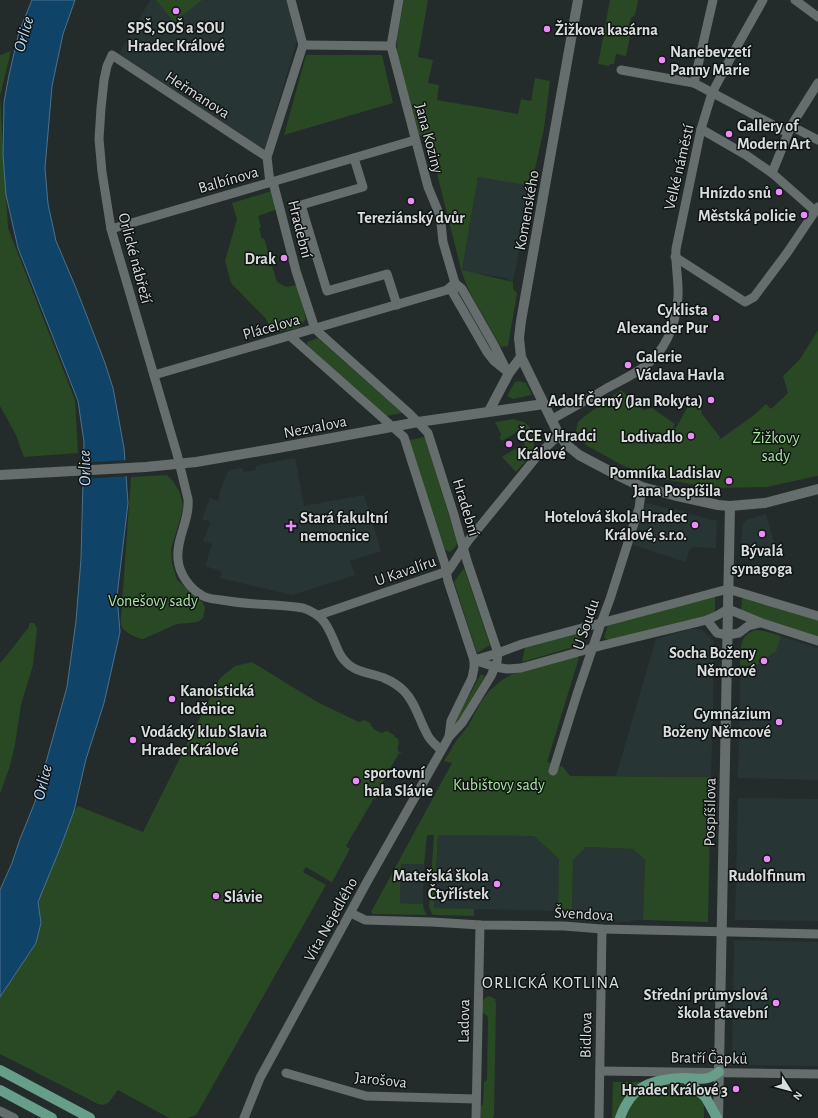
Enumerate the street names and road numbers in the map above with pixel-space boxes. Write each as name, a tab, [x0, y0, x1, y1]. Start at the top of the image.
street label: Heřmanova	[162, 68, 232, 121]
street label: Jana Koziny	[411, 102, 446, 175]
street label: Velké náměstí	[661, 123, 697, 212]
street label: Balbínova	[196, 164, 260, 196]
street label: Komenského	[512, 169, 542, 251]
street label: Hradební	[285, 199, 315, 260]
street label: Orlické nábřeží	[115, 211, 155, 305]
street label: Plácelova	[241, 311, 302, 343]
street label: Nezvalova	[282, 413, 348, 441]
street label: Hradební	[450, 477, 482, 538]
street label: U Kavalíru	[373, 553, 438, 589]
street label: U Soudu	[570, 597, 602, 652]
street label: Pospíšilova	[701, 778, 719, 847]
street label: Víta Nejedlého	[301, 875, 361, 965]
street label: Švendova	[554, 902, 614, 924]
street label: Ladova	[456, 999, 472, 1043]
street label: Bidlova	[578, 1012, 594, 1058]
street label: Bratří Čapků	[670, 1047, 748, 1067]
street label: Jarošova	[354, 1069, 408, 1091]

